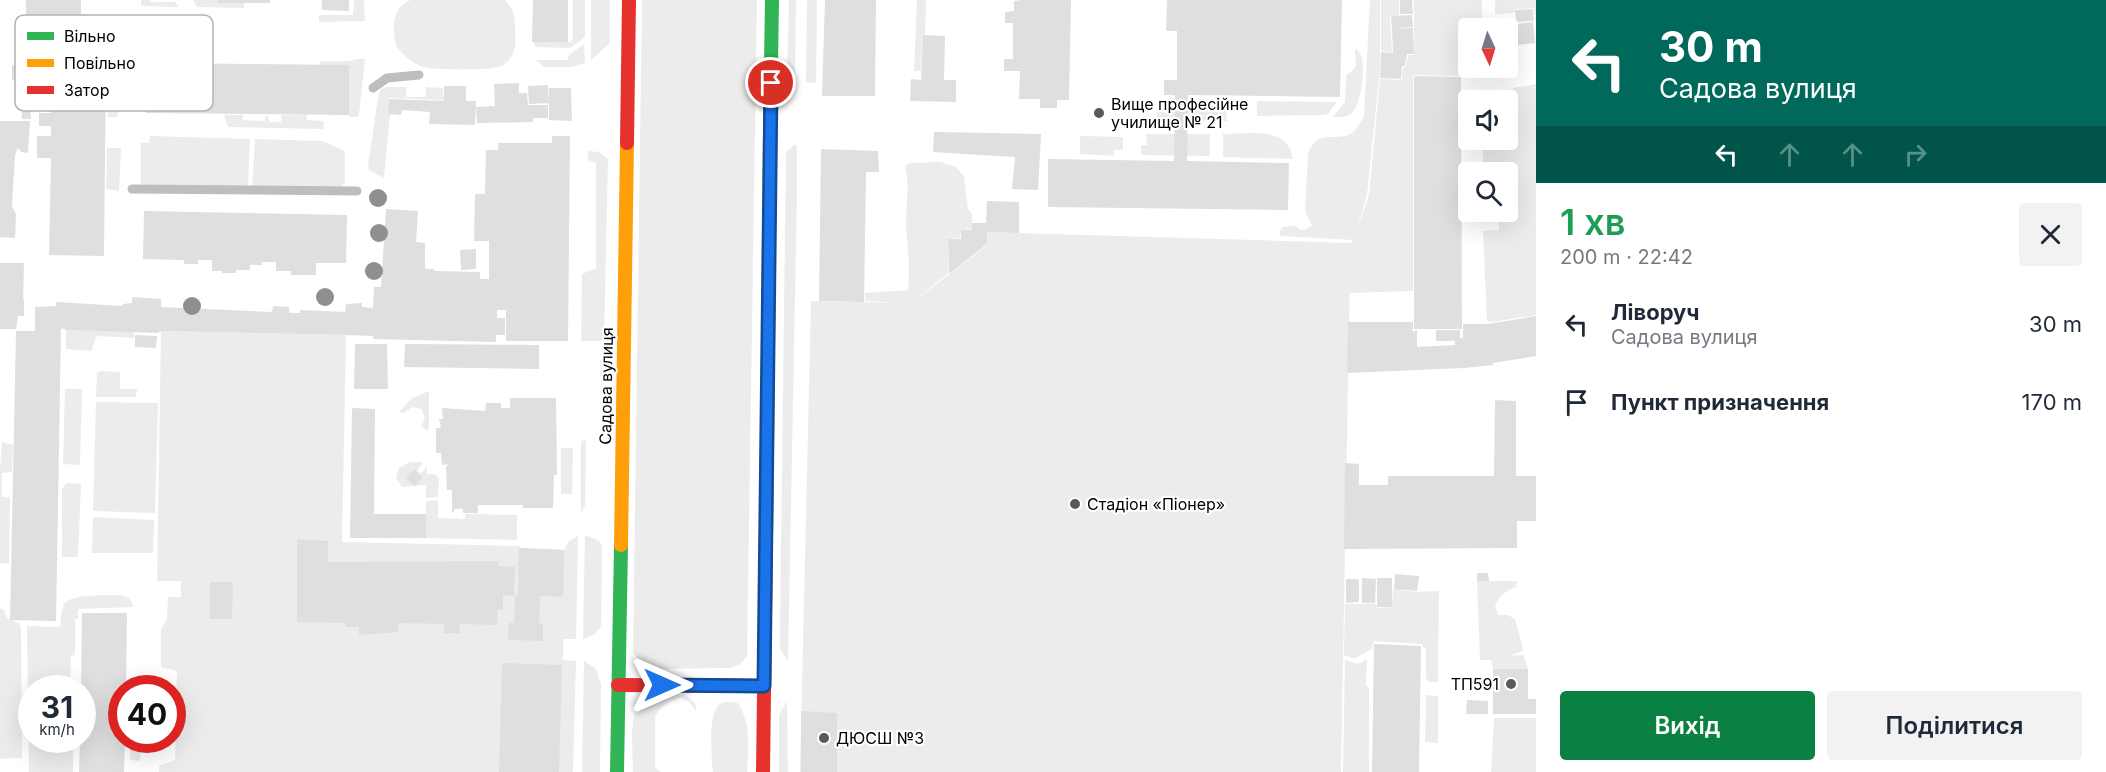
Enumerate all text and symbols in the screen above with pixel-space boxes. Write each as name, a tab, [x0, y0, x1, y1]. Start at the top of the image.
legend	[15, 15, 213, 111]
north arrow	[1458, 18, 1518, 78]
map controls	[1458, 18, 1518, 222]
text: 30 m	[1659, 21, 1763, 72]
icon: left	[1560, 24, 1638, 102]
text: Вільно	[64, 26, 116, 46]
text: Повільно	[64, 53, 136, 73]
pin	[745, 57, 796, 108]
icon: arrive	[754, 66, 787, 99]
text: Садова вулиця	[1659, 72, 1857, 105]
text: Затор	[64, 80, 109, 100]
button: sound	[1458, 90, 1518, 150]
place label: Вище професійне училище № 21	[1111, 94, 1248, 132]
marker: Вище професійне училище № 21	[1092, 106, 1106, 120]
icon: left	[1710, 138, 1743, 171]
icon: ahead	[1773, 138, 1806, 171]
icon: ahead	[1836, 138, 1869, 171]
icon: right	[1899, 138, 1932, 171]
button: search	[1458, 162, 1518, 222]
text: 1 хв	[1560, 200, 1625, 244]
button: close	[2019, 203, 2082, 266]
text: 200 m · 22:42	[1560, 245, 1693, 269]
text: Ліворуч	[1611, 299, 1699, 325]
icon: left	[1560, 308, 1593, 341]
text: 30 m	[2029, 311, 2082, 337]
text: Садова вулиця	[1611, 325, 1758, 349]
street label: Садова вулиця	[595, 327, 617, 445]
icon: arrive	[1560, 386, 1593, 419]
text: Пункт призначення	[1611, 389, 1829, 415]
text: 170 m	[2022, 389, 2082, 415]
place label: Стадіон «Піонер»	[1087, 494, 1225, 514]
marker: Стадіон «Піонер»	[1068, 497, 1082, 511]
position arrow	[630, 653, 694, 717]
place label: ТП591	[1451, 674, 1499, 694]
speed limit sign: 40	[108, 675, 186, 753]
marker: ТП591	[1504, 677, 1518, 691]
text: 31	[41, 689, 73, 725]
button: Вихід	[1560, 691, 1815, 760]
button: Поділитися	[1827, 691, 2082, 760]
text: km/h	[39, 720, 75, 739]
place label: ДЮСШ №3	[836, 728, 924, 748]
marker: ДЮСШ №3	[817, 731, 831, 745]

